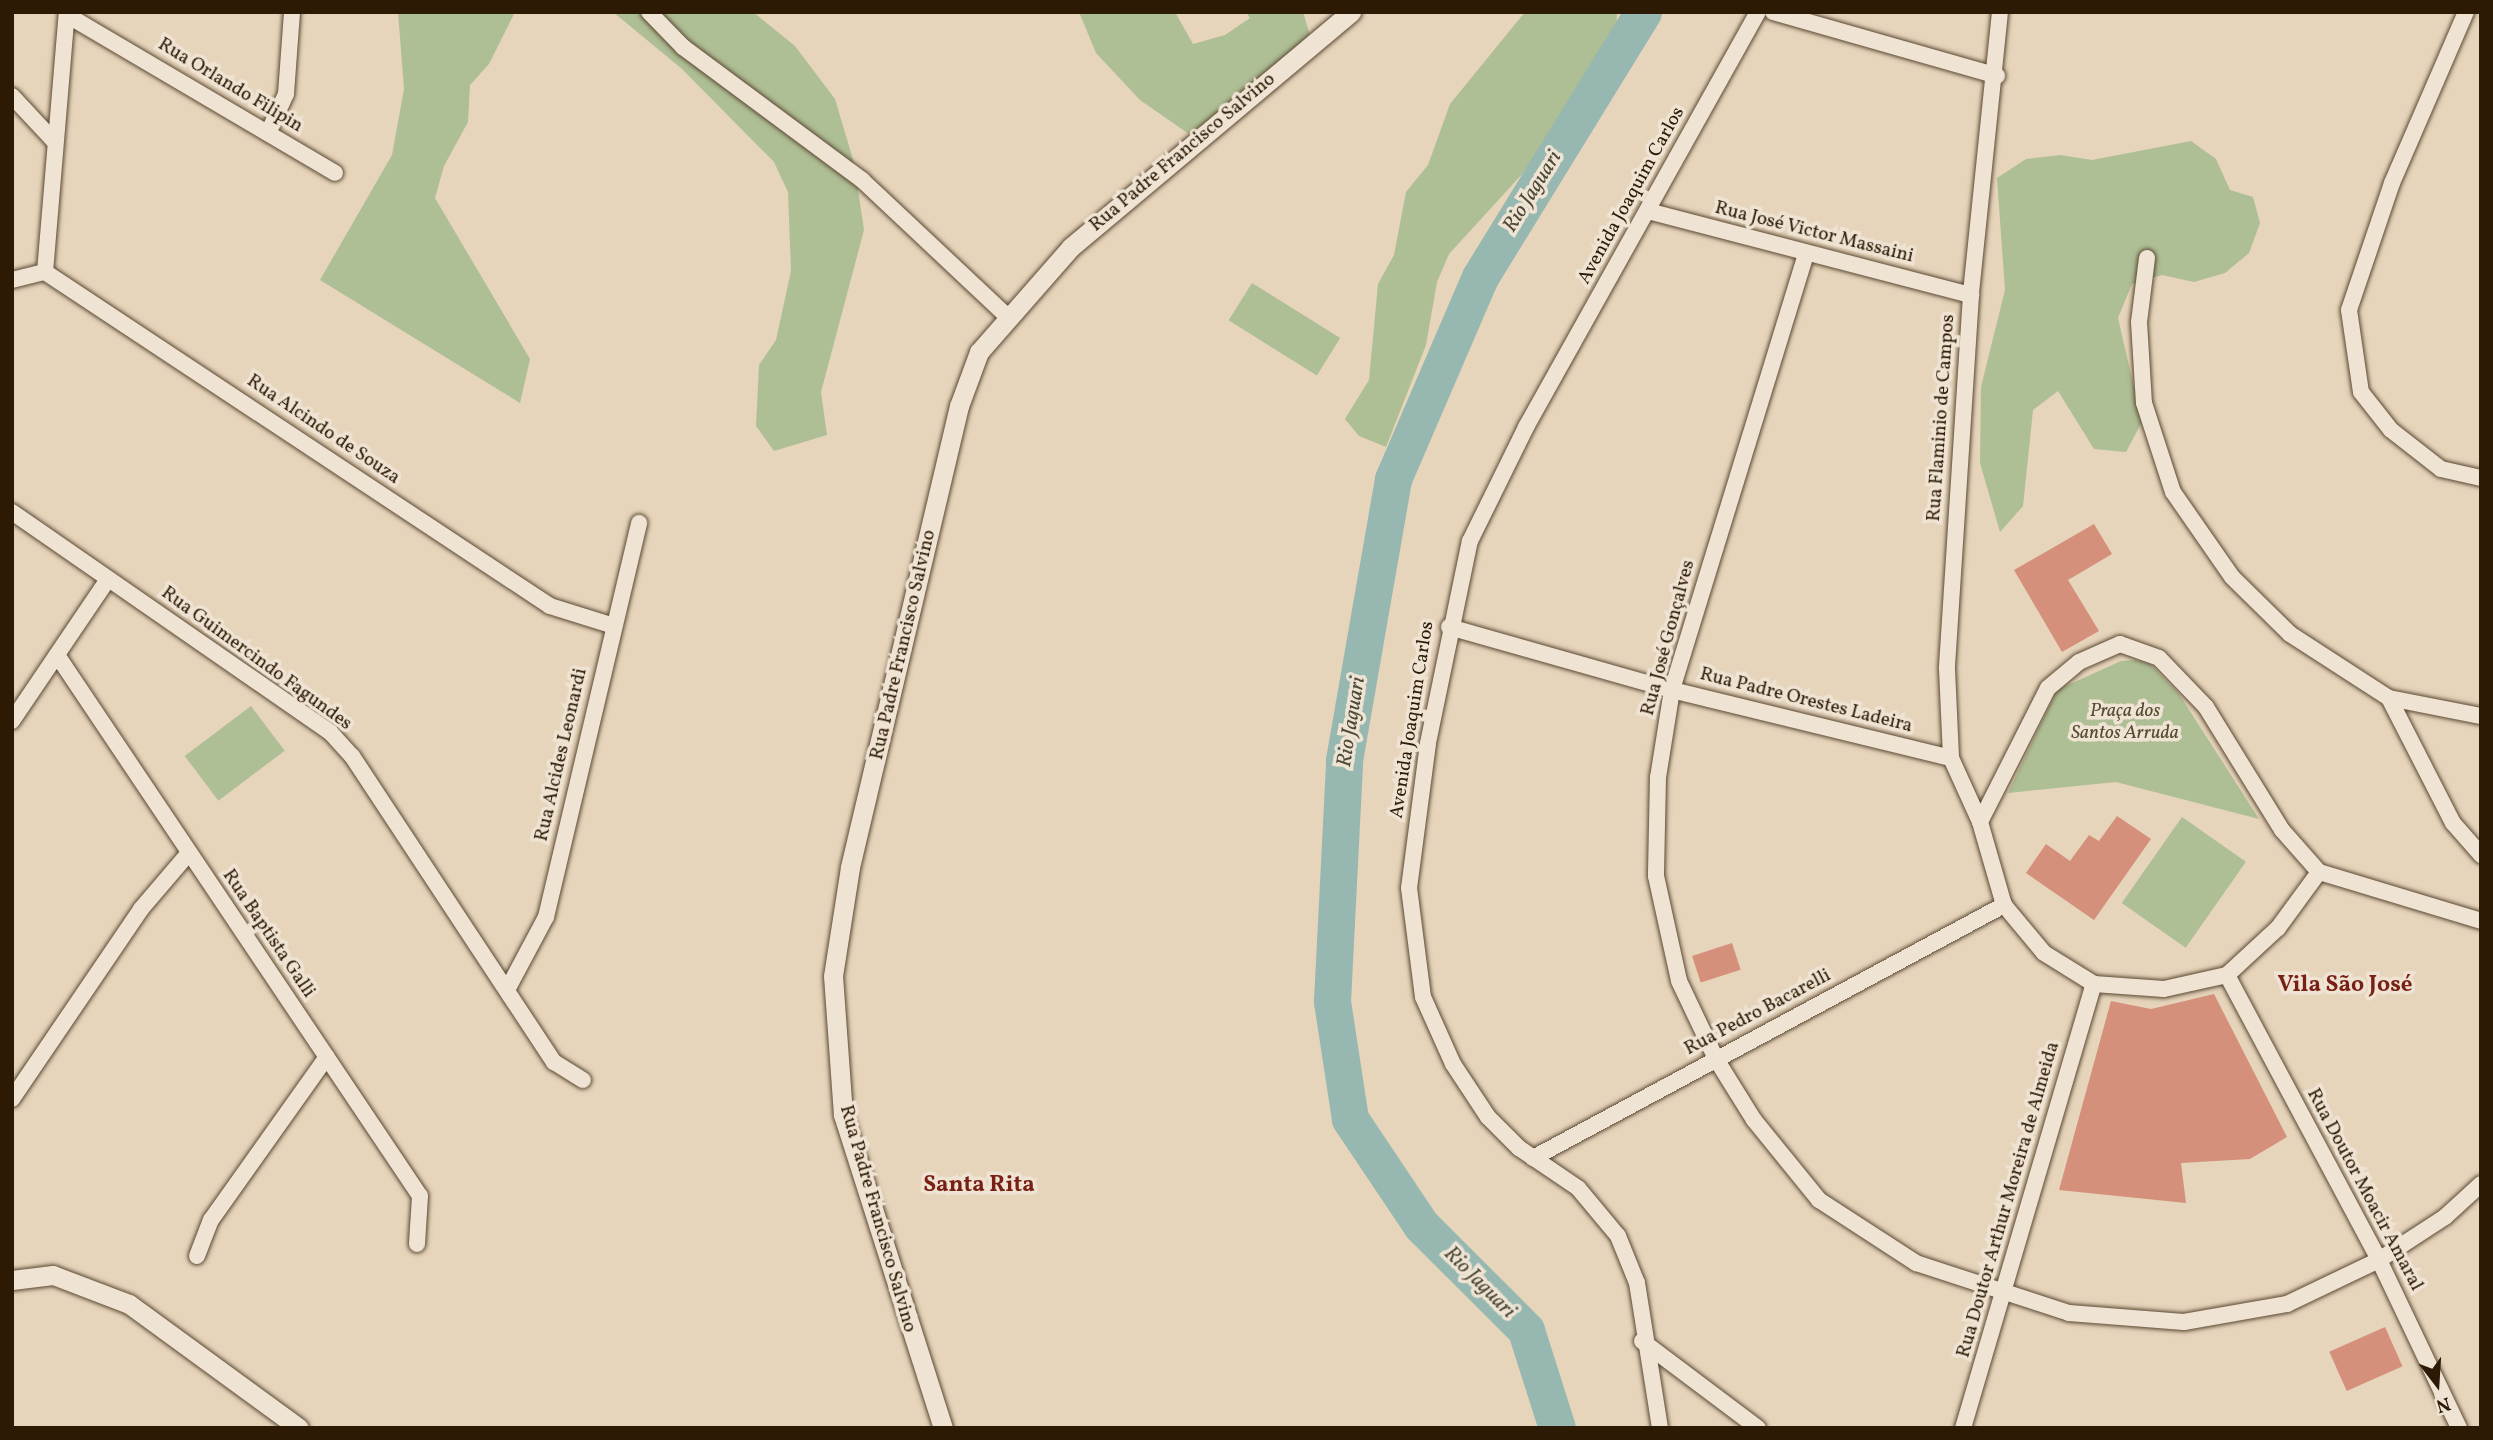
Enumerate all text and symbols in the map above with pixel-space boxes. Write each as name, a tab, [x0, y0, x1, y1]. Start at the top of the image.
street label: Rua Orlando Filipin	[153, 34, 307, 138]
street label: Rua Padre Francisco Salvino	[1086, 69, 1280, 237]
street label: Avenida Joaquim Carlos	[1574, 103, 1690, 289]
water label: Rio Jaguari	[1498, 147, 1568, 237]
street label: Rua José Victor Massaini	[1712, 197, 1916, 269]
street label: Rua Flaminio de Campos	[1923, 314, 1961, 522]
street label: Rua Alcindo de Souza	[242, 370, 404, 490]
street label: Rua Padre Francisco Salvino	[866, 528, 942, 762]
street label: Rua José Gonçalves	[1637, 558, 1701, 718]
street label: Rua Guimercindo Fagundes	[156, 582, 356, 736]
street label: Avenida Joaquim Carlos	[1386, 620, 1440, 820]
street label: Rua Padre Orestes Ladeira	[1697, 664, 1915, 738]
street label: Rua Alcides Leonardi	[531, 666, 593, 844]
water label: Rio Jaguari	[1332, 675, 1372, 769]
park label: Praça dos Santos Arruda	[2071, 701, 2179, 745]
street label: Rua Baptista Galli	[217, 865, 319, 1003]
street label: Rua Pedro Bacarelli	[1681, 965, 1835, 1061]
district label: Vila São José	[2277, 971, 2413, 999]
street label: Rua Doutor Arthur Moreira de Almeida	[1953, 1039, 2065, 1361]
street label: Rua Doutor Moacir Amaral	[2301, 1085, 2427, 1295]
street label: Rua Padre Francisco Salvino	[834, 1103, 920, 1335]
district label: Santa Rita	[923, 1171, 1035, 1199]
water label: Rio Jaguari	[1438, 1242, 1520, 1324]
north arrow	[2402, 1349, 2472, 1419]
text: N	[2433, 1390, 2454, 1419]

